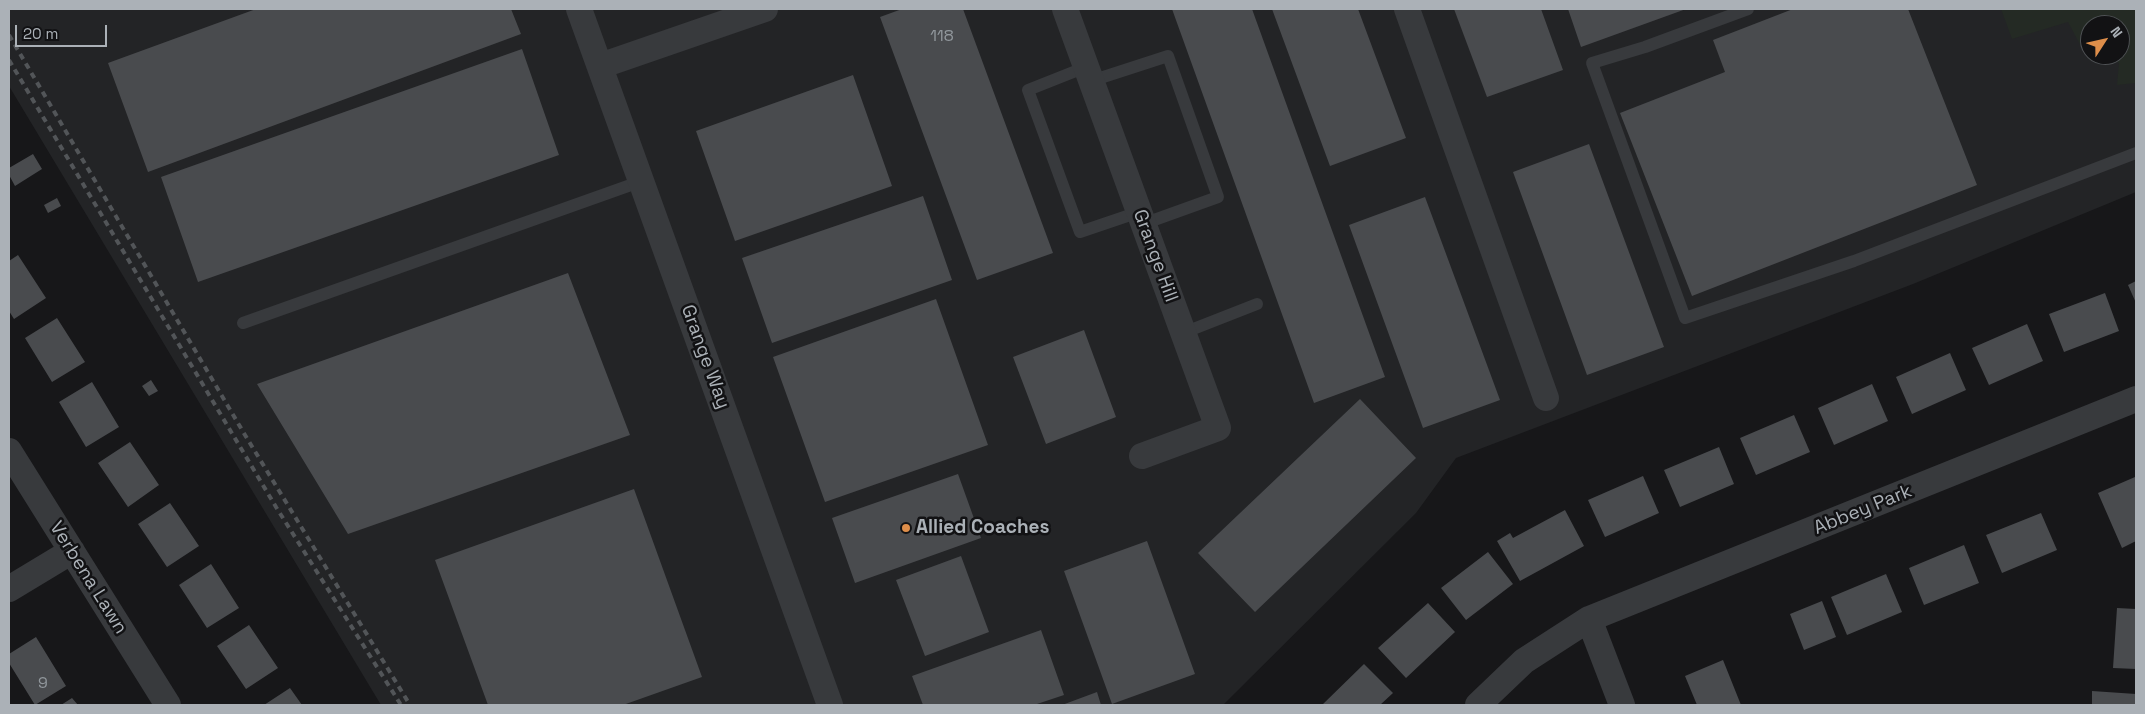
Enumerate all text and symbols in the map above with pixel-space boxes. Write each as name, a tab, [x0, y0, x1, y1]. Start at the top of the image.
scale bar	[18, 15, 110, 47]
north arrow	[2080, 15, 2130, 65]
text: N	[2106, 23, 2127, 41]
text: 20 m	[23, 24, 58, 43]
house number: 118	[930, 27, 954, 47]
street label: Grange Hill	[1128, 207, 1182, 305]
street label: Grange Way	[676, 302, 734, 412]
street label: Abbey Park	[1811, 480, 1915, 540]
place label: Allied Coaches	[916, 517, 1050, 539]
street label: Verbena Lawn	[44, 518, 132, 638]
marker: Allied Coaches	[900, 522, 912, 534]
house number: 9	[38, 674, 48, 694]

